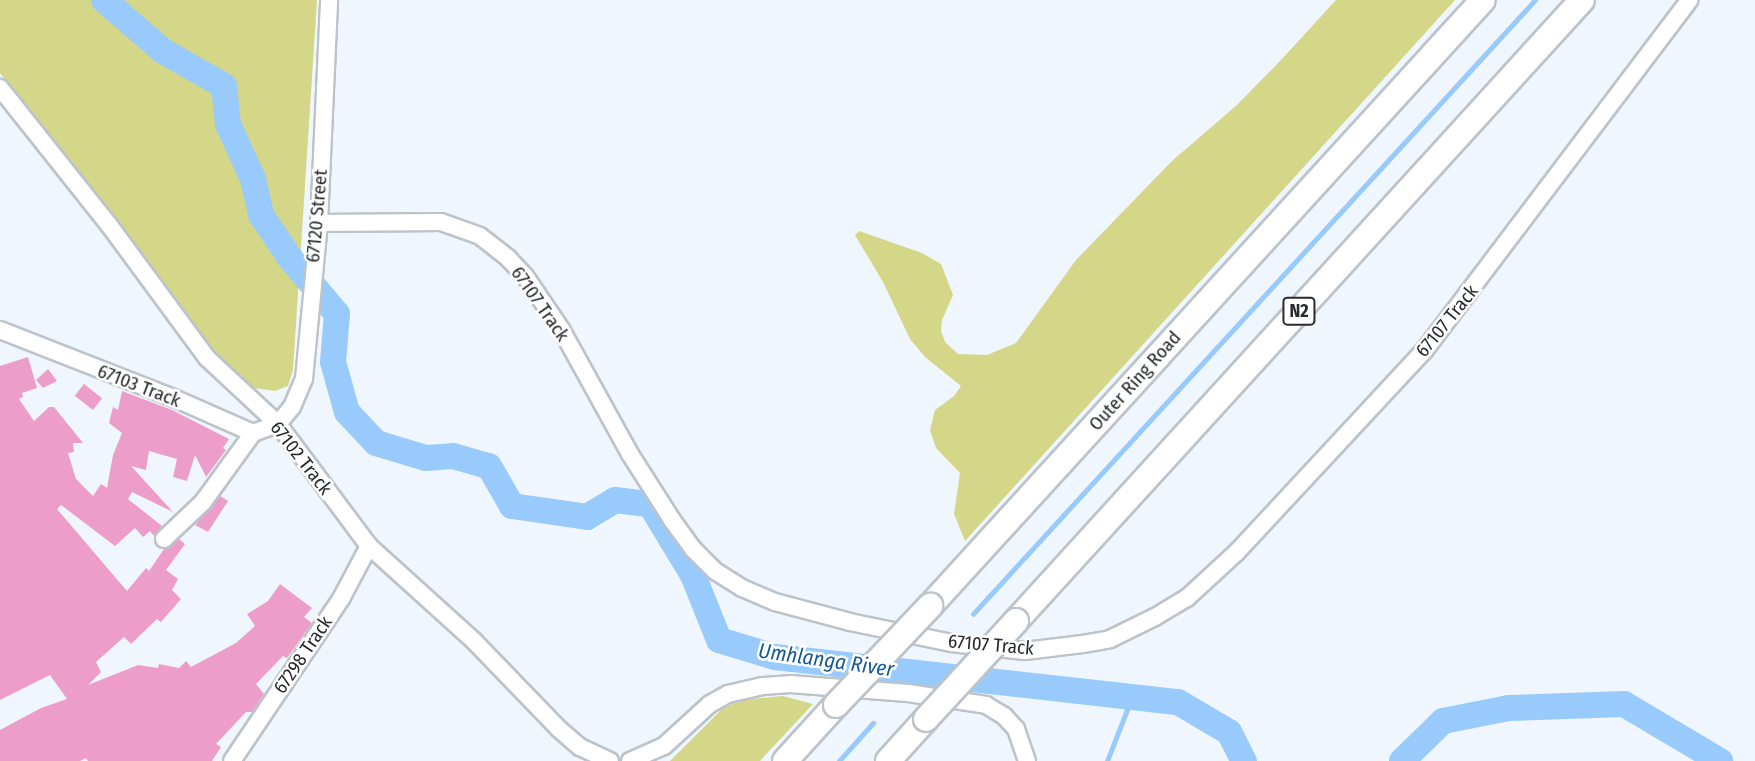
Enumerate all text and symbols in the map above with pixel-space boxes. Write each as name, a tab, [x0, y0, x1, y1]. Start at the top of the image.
street label: 67120 Street	[302, 169, 332, 263]
street label: 67107 Track	[506, 262, 574, 346]
street label: 67107 Track	[1411, 280, 1483, 362]
road number: N2	[1282, 296, 1316, 326]
street label: Outer Ring Road	[1084, 326, 1186, 436]
street label: 67103 Track	[94, 360, 184, 412]
street label: 67102 Track	[265, 417, 337, 499]
street label: 67298 Track	[269, 612, 337, 698]
street label: 67107 Track	[947, 630, 1035, 660]
water label: Umhlanga River	[757, 638, 895, 682]

